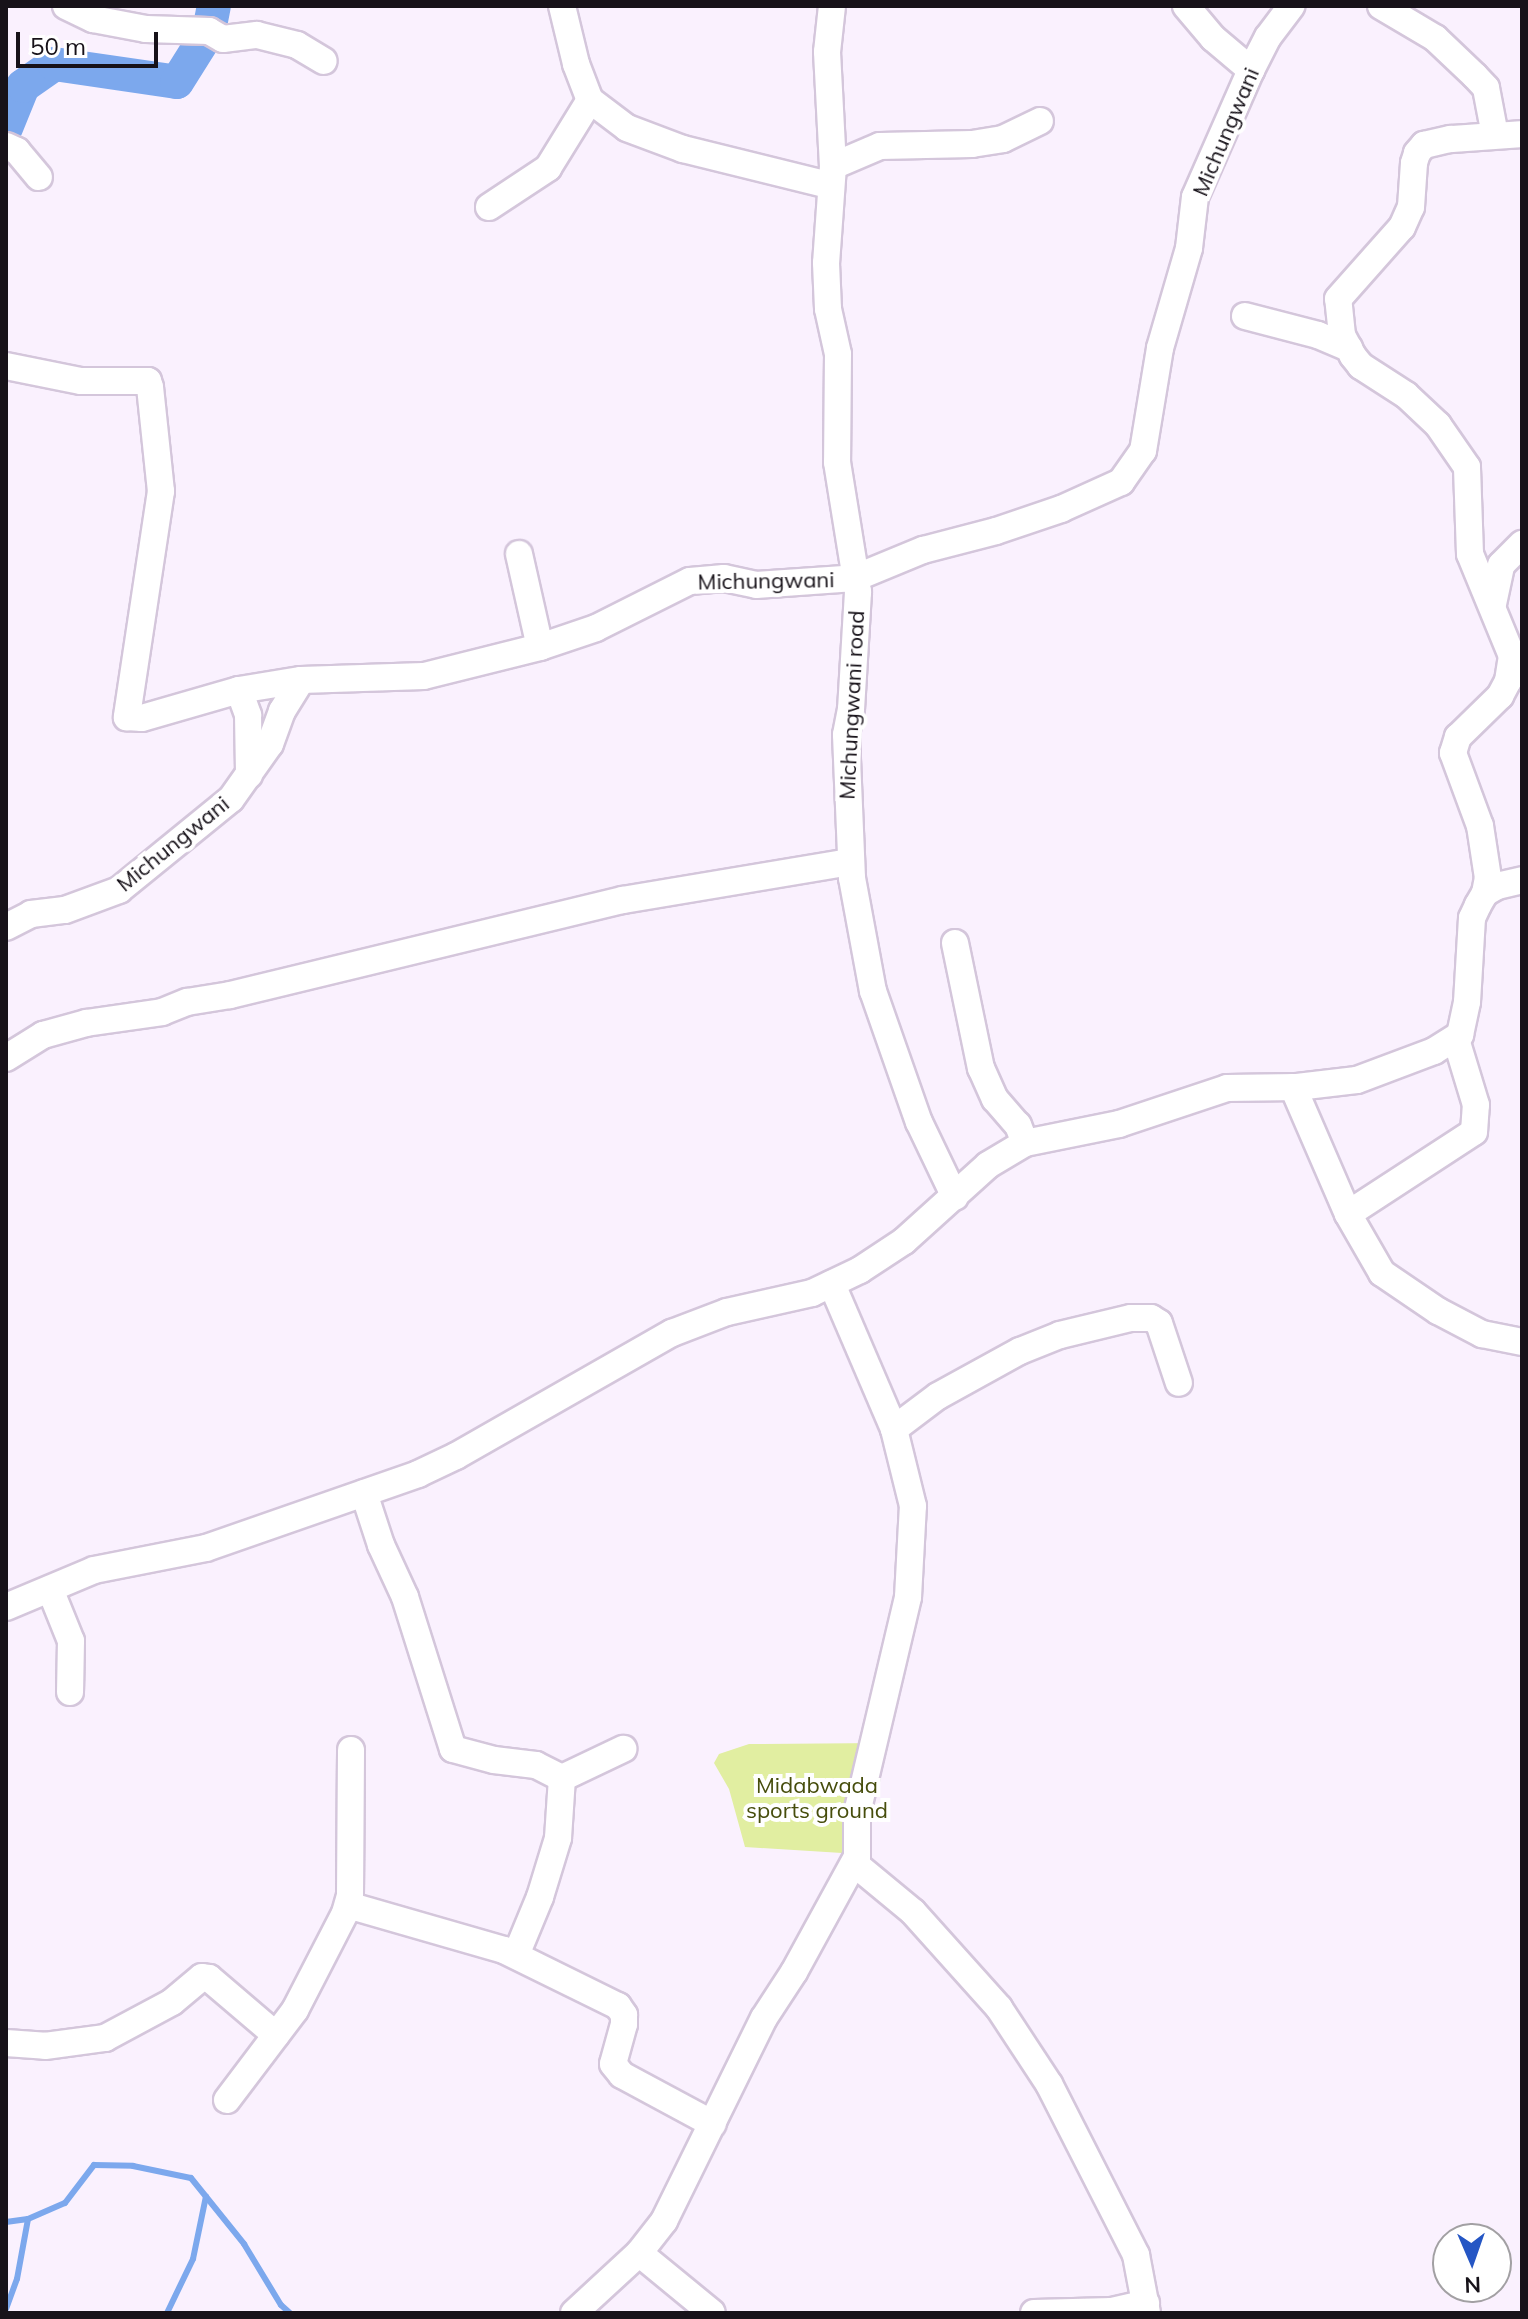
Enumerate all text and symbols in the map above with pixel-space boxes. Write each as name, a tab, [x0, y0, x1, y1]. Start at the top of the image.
scale bar	[20, 16, 162, 66]
text: 50 m	[30, 31, 86, 61]
street label: Michungwani	[1187, 64, 1265, 200]
street label: Michungwani	[697, 567, 835, 595]
street label: Michungwani road	[834, 610, 870, 800]
street label: Michungwani	[111, 791, 235, 897]
park label: Midabwada sports ground	[746, 1772, 888, 1824]
north arrow	[1432, 2223, 1512, 2303]
text: N	[1464, 2271, 1482, 2299]

